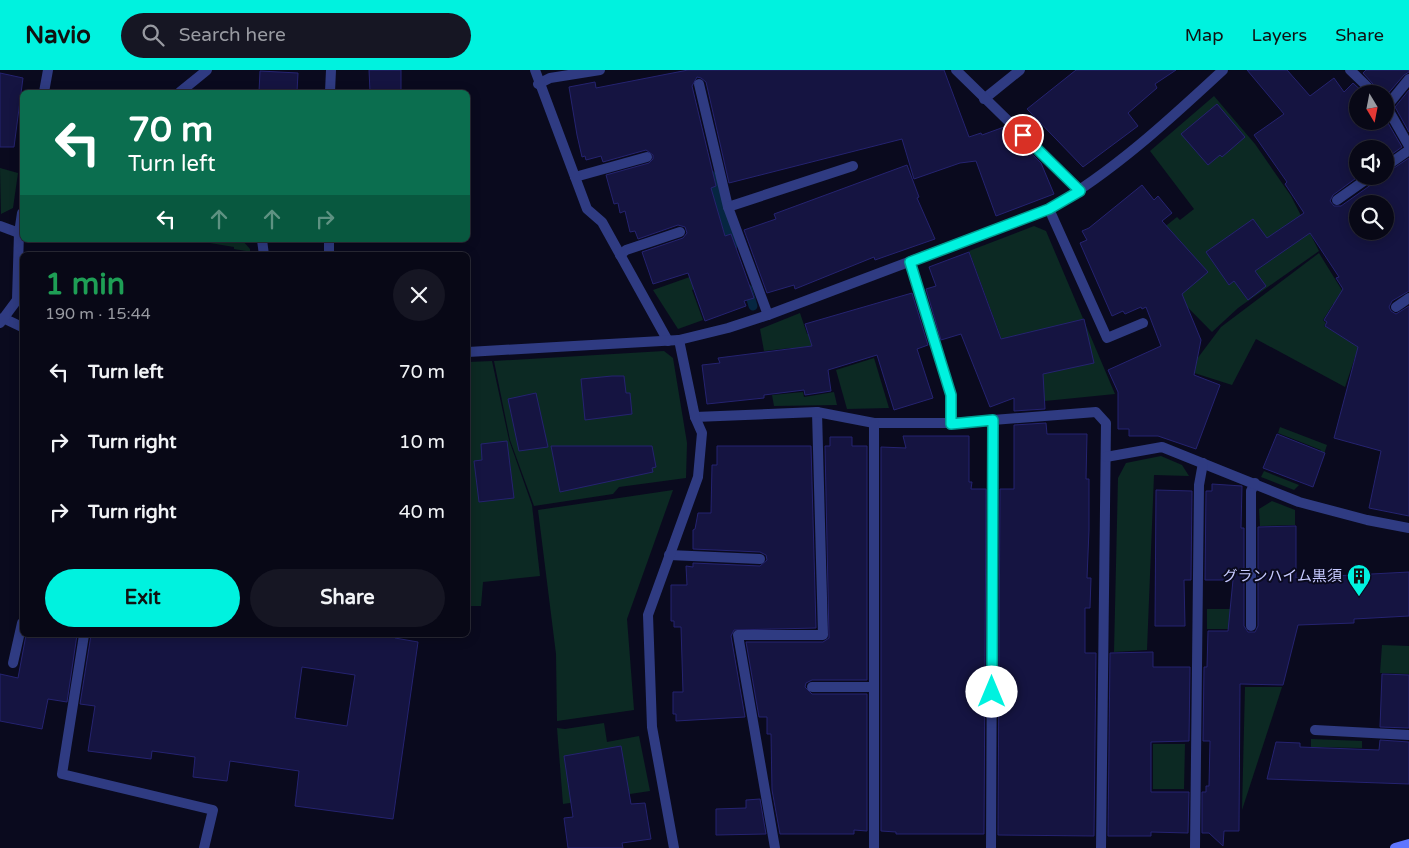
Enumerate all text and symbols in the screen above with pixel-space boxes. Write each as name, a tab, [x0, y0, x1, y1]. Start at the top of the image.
search box	[121, 13, 471, 58]
text: Navio	[25, 21, 91, 50]
icon: search	[139, 21, 167, 49]
text: Search here	[179, 24, 286, 46]
text: Map	[1185, 24, 1224, 46]
text: Layers	[1252, 24, 1307, 46]
text: Share	[1335, 24, 1384, 46]
north arrow	[1349, 85, 1394, 130]
map controls	[1349, 85, 1394, 240]
text: 70 m	[128, 109, 213, 151]
icon: left	[45, 110, 110, 175]
pin	[1002, 114, 1044, 156]
icon: arrive	[1009, 121, 1037, 149]
button: sound	[1349, 140, 1394, 185]
text: Turn left	[128, 151, 216, 177]
button: search	[1349, 195, 1394, 240]
icon: left	[152, 205, 180, 233]
icon: ahead	[205, 205, 233, 233]
icon: ahead	[258, 205, 286, 233]
icon: right	[311, 205, 339, 233]
text: 1 min	[45, 266, 125, 303]
button: close	[393, 269, 445, 321]
text: 190 m · 15:44	[45, 304, 151, 324]
icon: left	[45, 358, 73, 386]
text: Turn left	[88, 361, 164, 383]
text: 70 m	[399, 361, 445, 383]
icon: right	[45, 428, 73, 456]
text: Turn right	[88, 431, 176, 453]
text: 10 m	[399, 431, 445, 453]
icon: right	[45, 498, 73, 526]
text: Turn right	[88, 501, 176, 523]
text: 40 m	[399, 501, 445, 523]
building icon: グランハイム黒須	[1346, 563, 1372, 597]
place label: グランハイム黒須	[1223, 567, 1342, 585]
button: Exit	[45, 569, 240, 627]
button: Share	[250, 569, 445, 627]
position arrow	[965, 665, 1017, 717]

